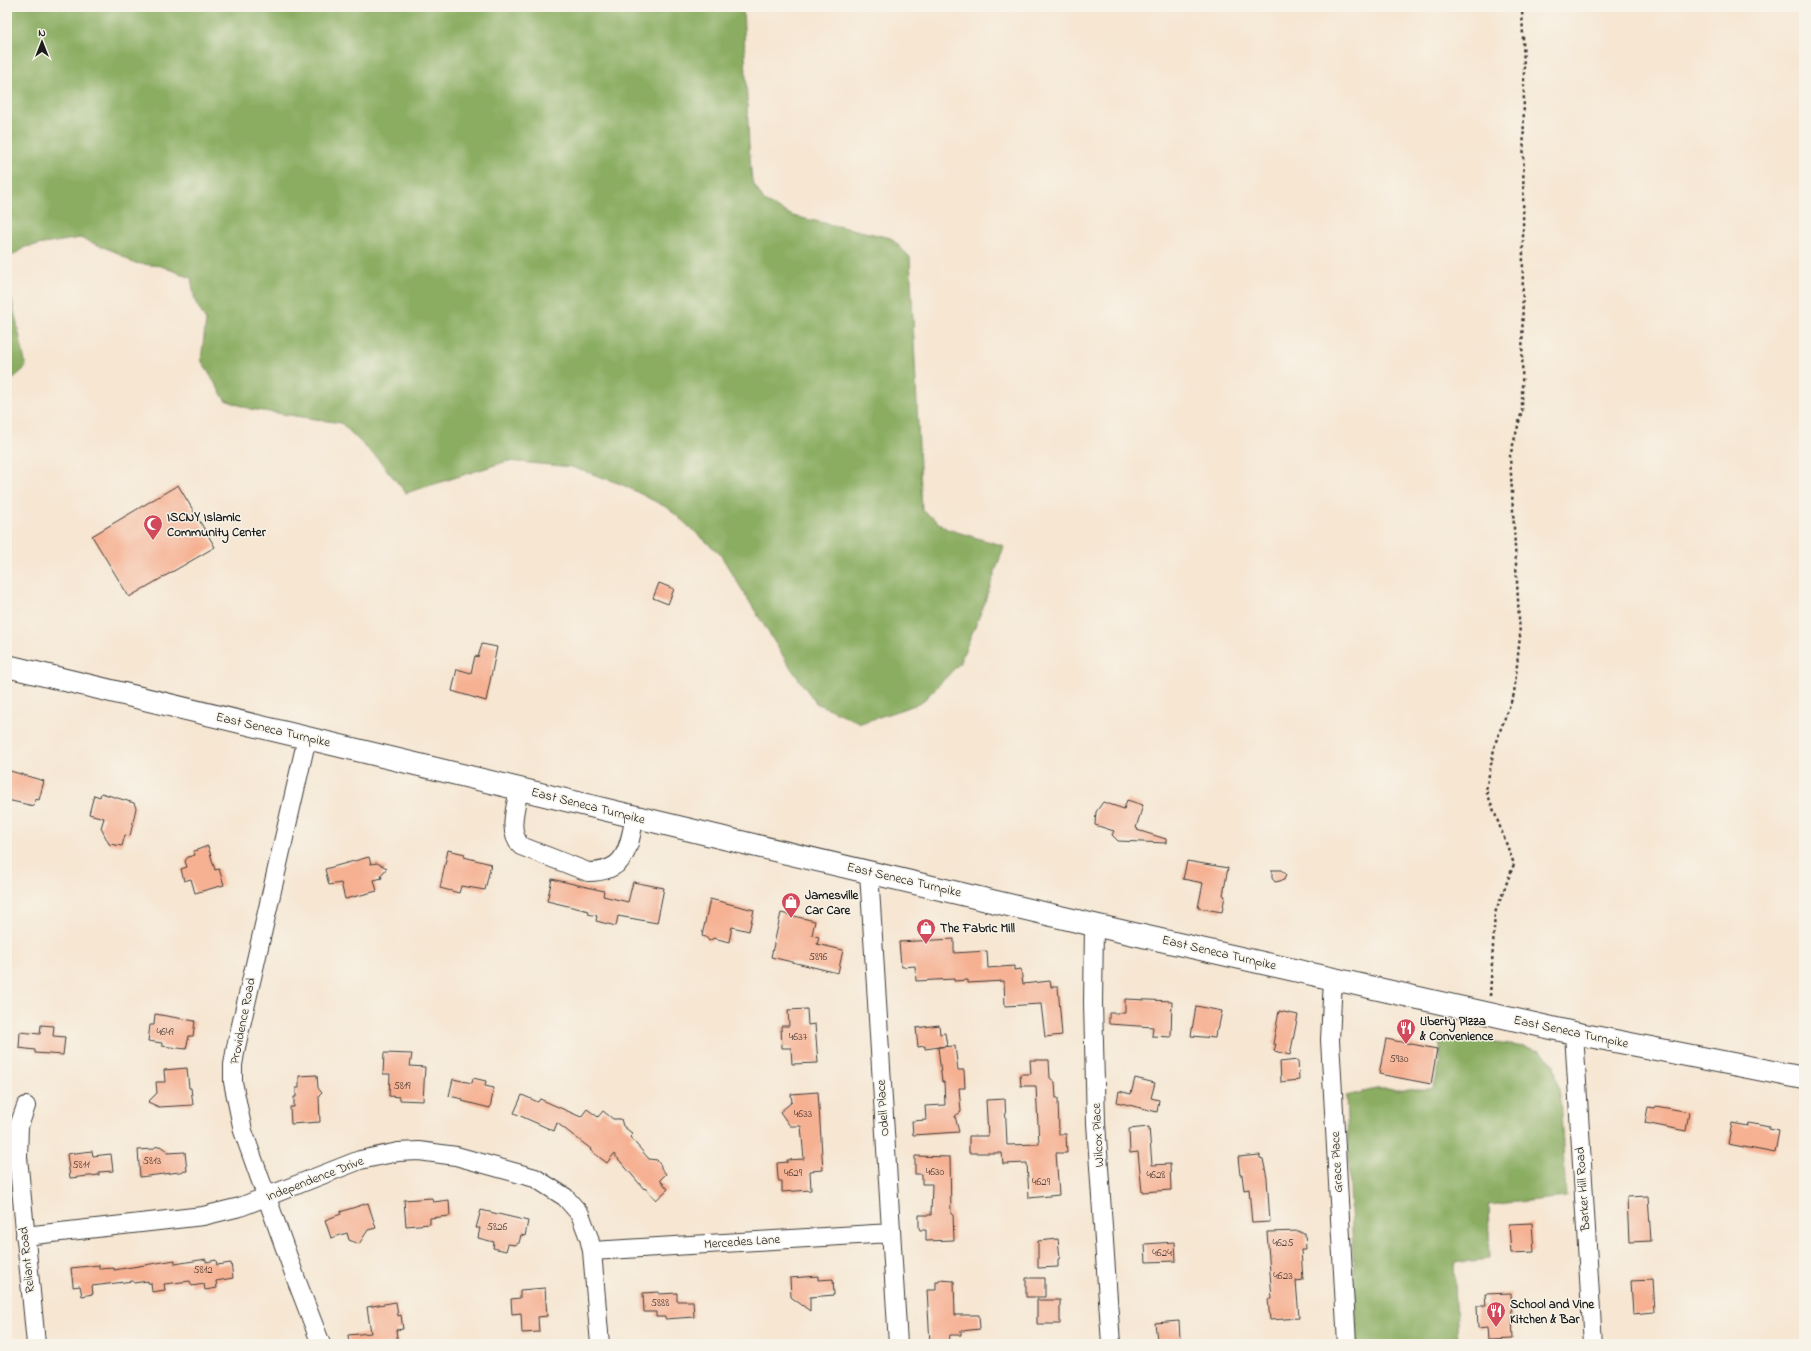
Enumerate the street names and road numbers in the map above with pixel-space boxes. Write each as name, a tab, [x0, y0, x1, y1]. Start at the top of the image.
street label: East Seneca Turnpike	[214, 708, 332, 752]
street label: East Seneca Turnpike	[529, 783, 647, 829]
street label: East Seneca Turnpike	[845, 858, 963, 902]
street label: East Seneca Turnpike	[1160, 931, 1278, 975]
street label: Providence Road	[225, 976, 261, 1066]
street label: East Seneca Turnpike	[1512, 1011, 1630, 1053]
street label: Odell Place	[872, 1079, 894, 1137]
street label: Wilcox Place	[1087, 1102, 1109, 1168]
street label: Grace Place	[1326, 1131, 1348, 1193]
street label: Barker Hill Road	[1571, 1146, 1595, 1233]
street label: Independence Drive	[263, 1152, 367, 1206]
street label: Reliant Road	[14, 1225, 40, 1294]
street label: Mercedes Lane	[703, 1230, 781, 1254]

